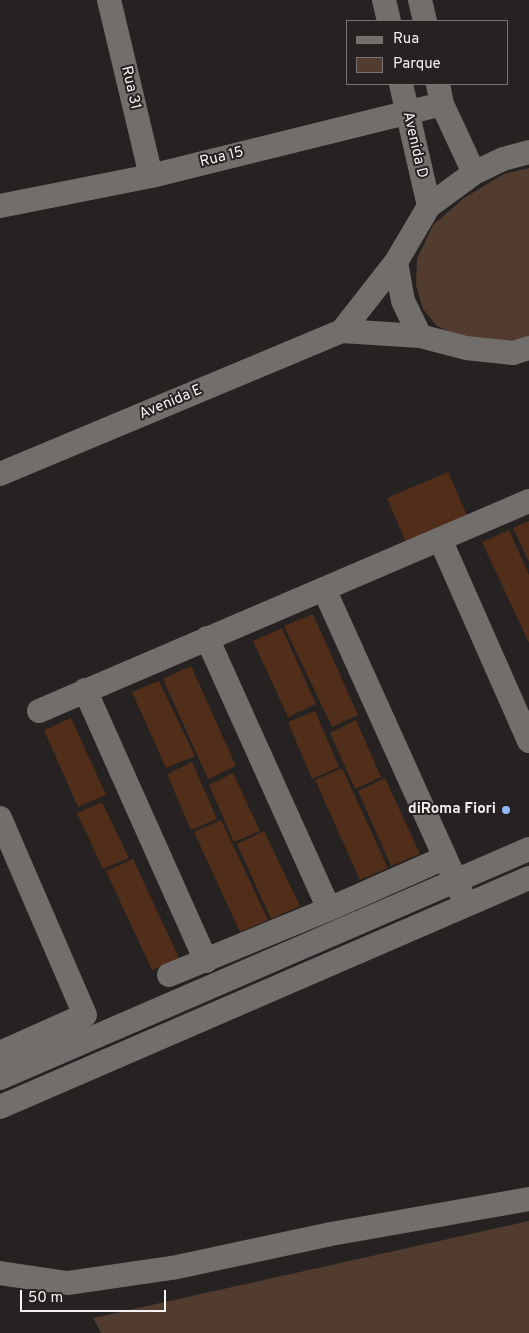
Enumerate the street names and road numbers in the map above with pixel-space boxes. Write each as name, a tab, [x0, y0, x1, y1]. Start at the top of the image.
street label: Rua 31	[116, 64, 144, 112]
street label: Avenida D	[398, 110, 430, 180]
street label: Rua 15	[198, 144, 246, 172]
street label: Avenida E	[137, 382, 205, 424]

